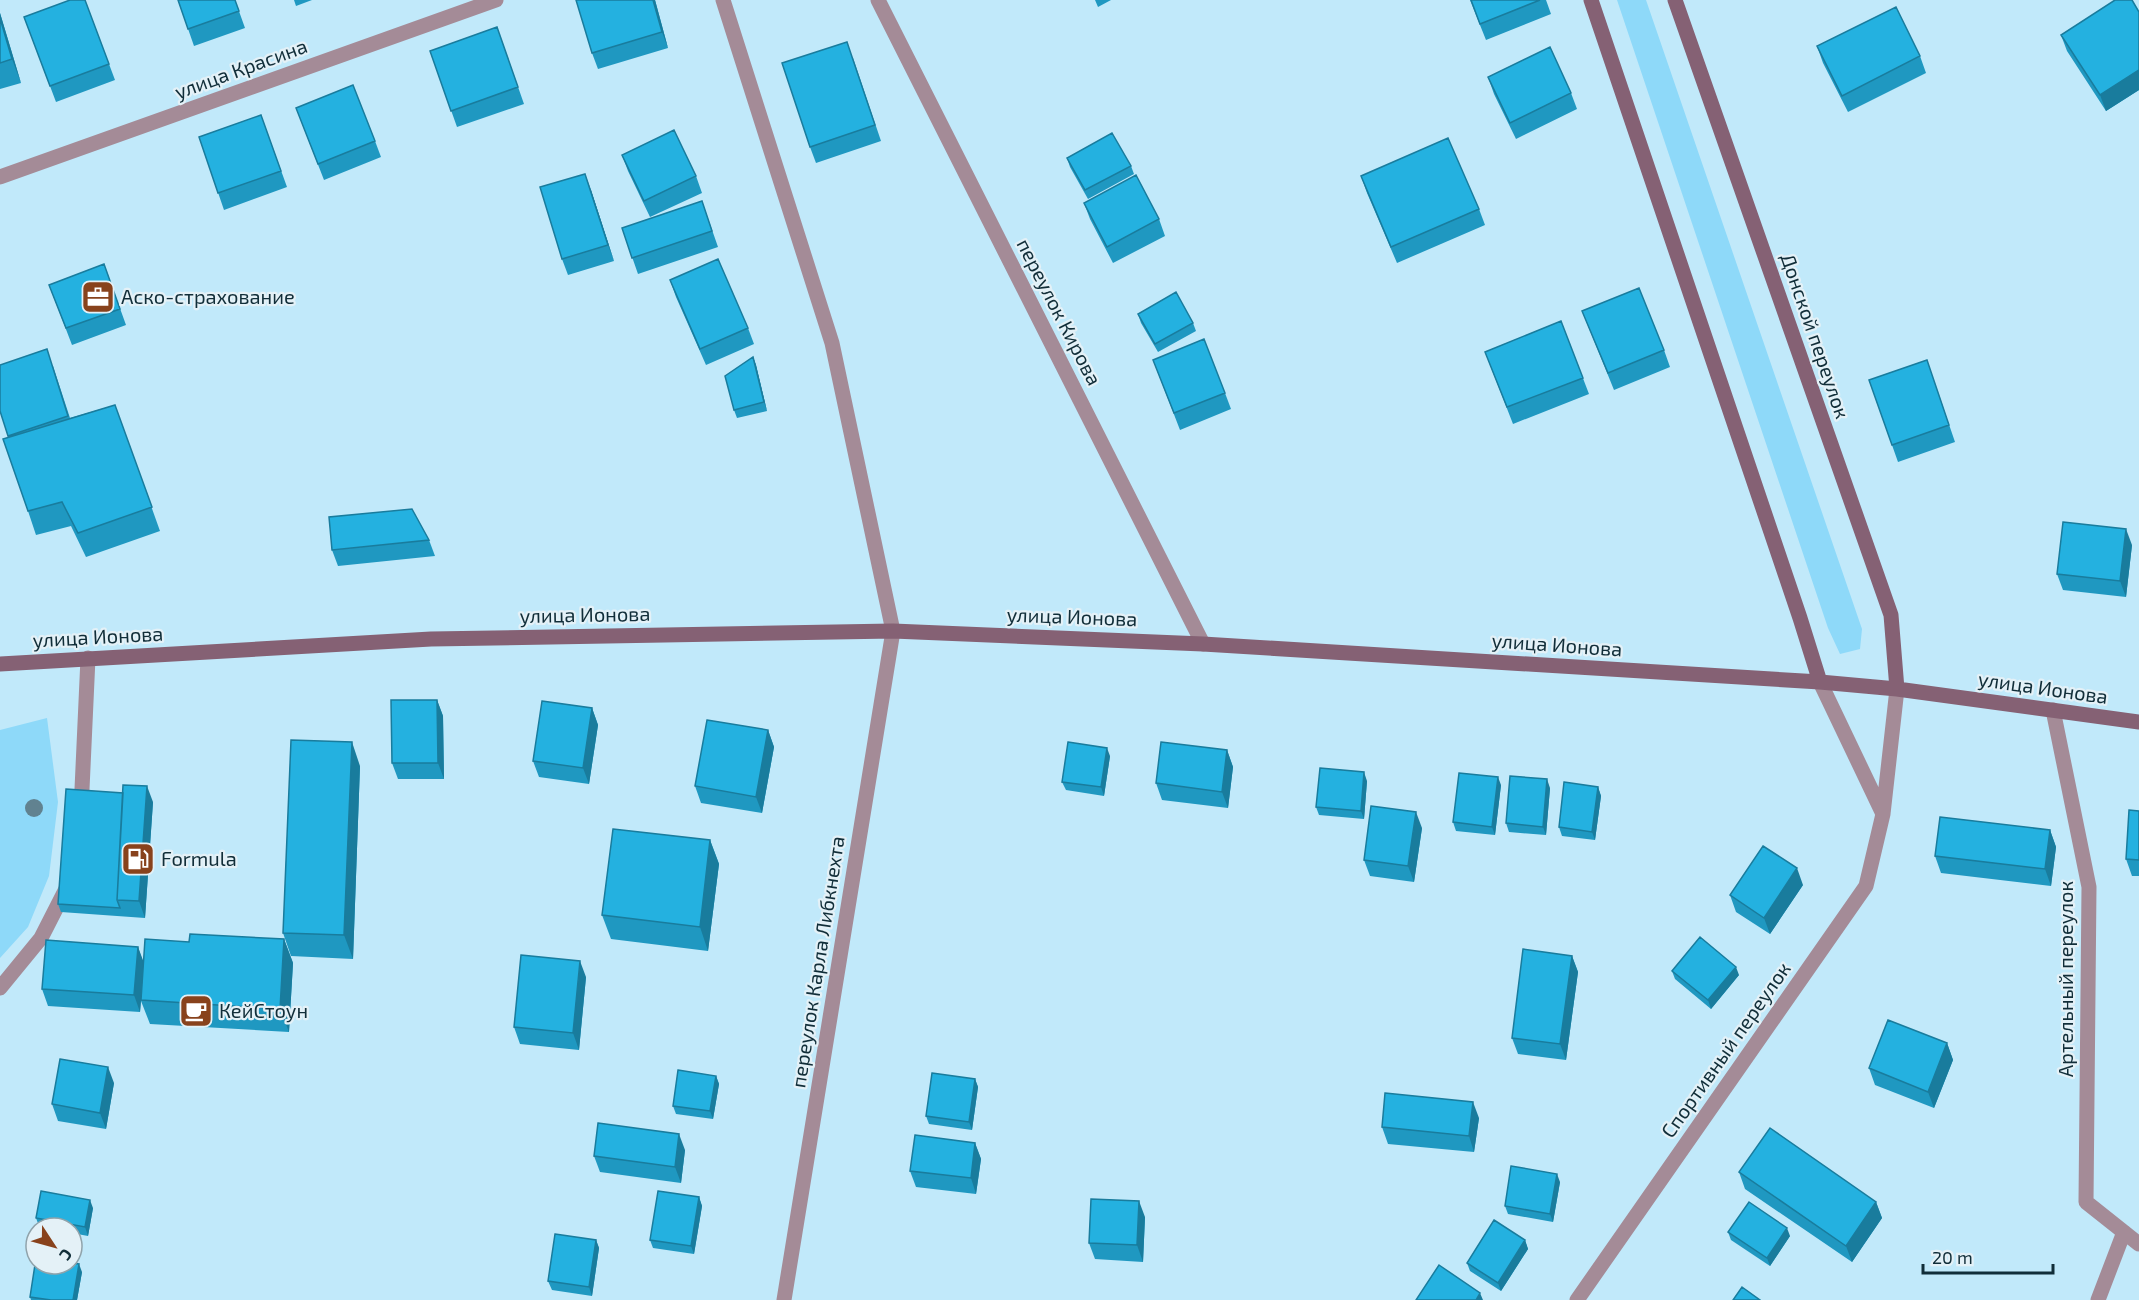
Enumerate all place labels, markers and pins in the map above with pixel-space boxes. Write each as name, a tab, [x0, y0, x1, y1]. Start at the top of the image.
office icon: Аско-страхование	[80, 279, 116, 315]
place label: Аско-страхование	[121, 284, 295, 308]
fuel station icon: Formula	[120, 841, 156, 877]
place label: Formula	[161, 846, 237, 870]
cafe icon: КейСтоун	[178, 993, 214, 1029]
place label: КейСтоун	[219, 998, 308, 1023]

